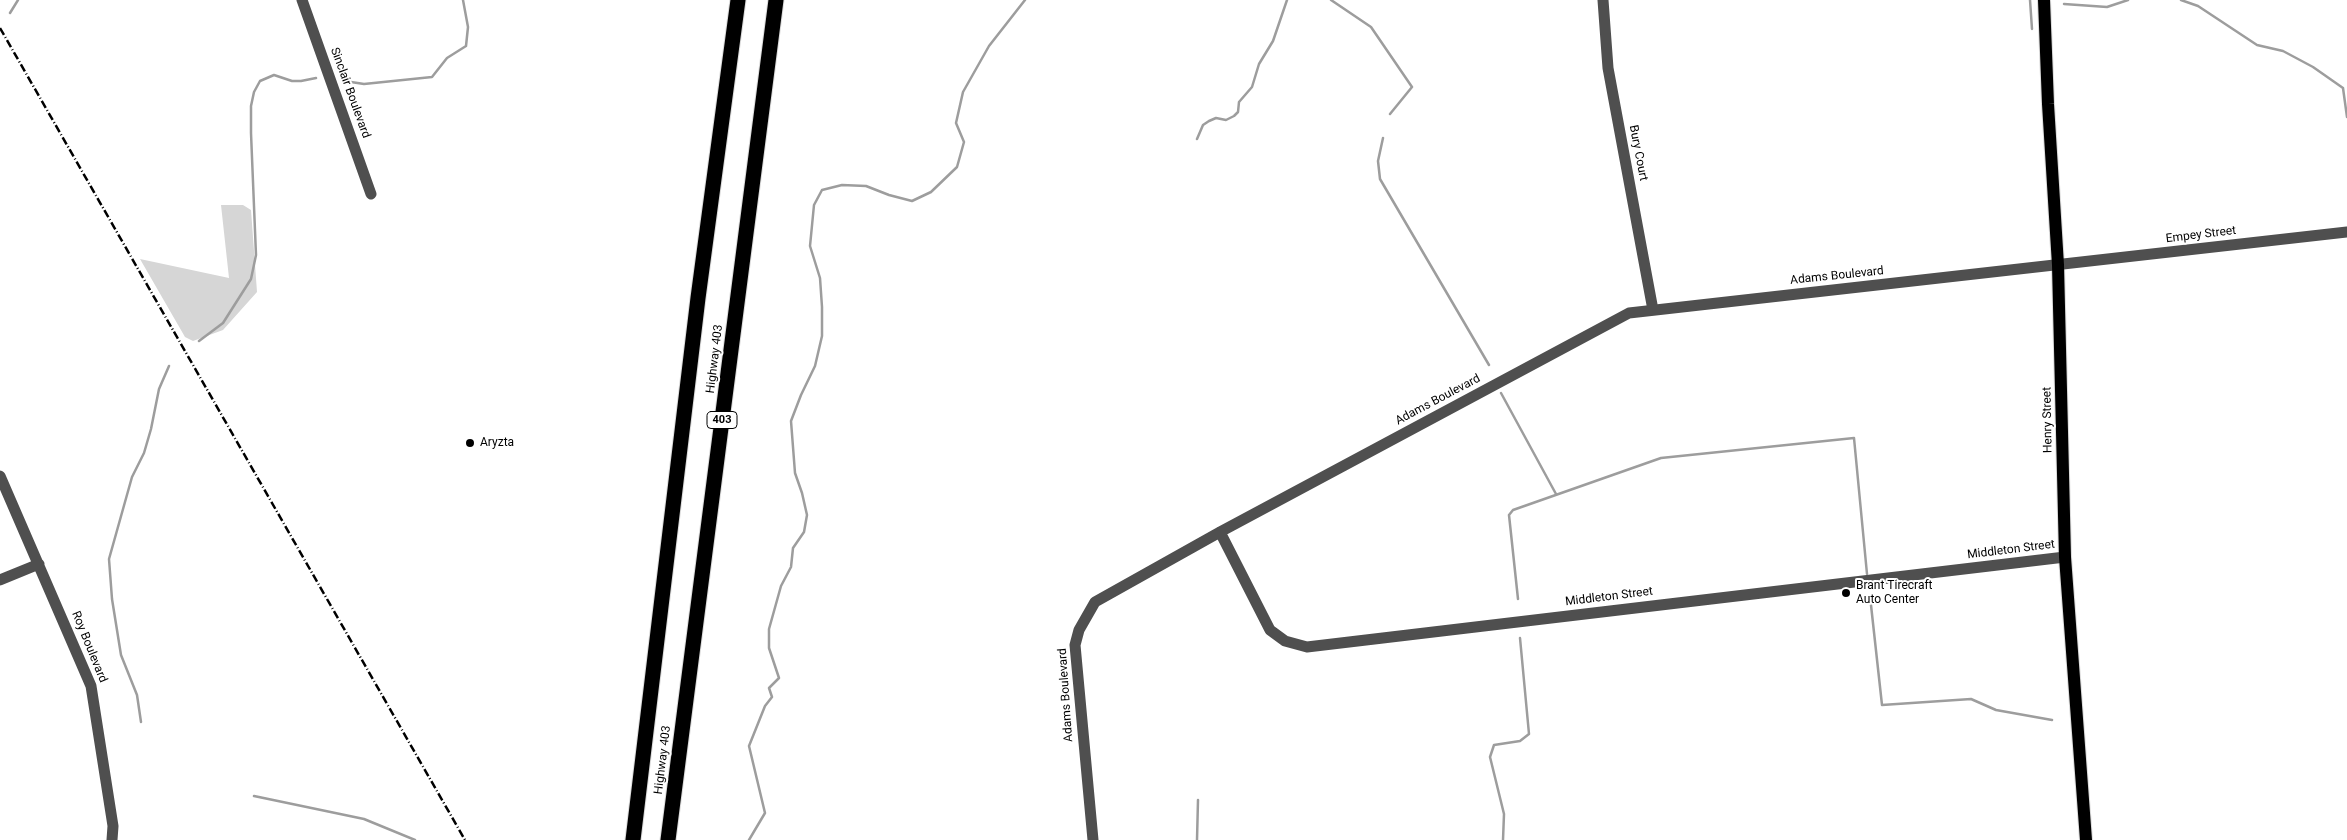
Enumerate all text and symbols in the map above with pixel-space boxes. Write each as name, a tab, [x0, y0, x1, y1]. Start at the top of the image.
street label: Sinclair Boulevard	[327, 46, 373, 140]
street label: Bury Court	[1626, 124, 1650, 182]
street label: Empey Street	[2165, 224, 2237, 246]
street label: Adams Boulevard	[1790, 264, 1884, 288]
street label: Highway 403	[704, 324, 726, 394]
street label: Adams Boulevard	[1393, 372, 1483, 428]
street label: Henry Street	[2040, 387, 2056, 453]
road number: 403	[707, 412, 737, 428]
place label: Aryzta	[480, 436, 514, 450]
marker: Aryzta	[464, 437, 476, 449]
street label: Middleton Street	[1966, 537, 2056, 563]
place label: Brant Tirecraft Auto Center	[1856, 579, 1932, 607]
street label: Middleton Street	[1564, 584, 1654, 610]
marker: Brant Tirecraft Auto Center	[1840, 587, 1852, 599]
street label: Roy Boulevard	[68, 609, 110, 685]
street label: Adams Boulevard	[1056, 648, 1076, 742]
street label: Highway 403	[652, 725, 674, 795]

